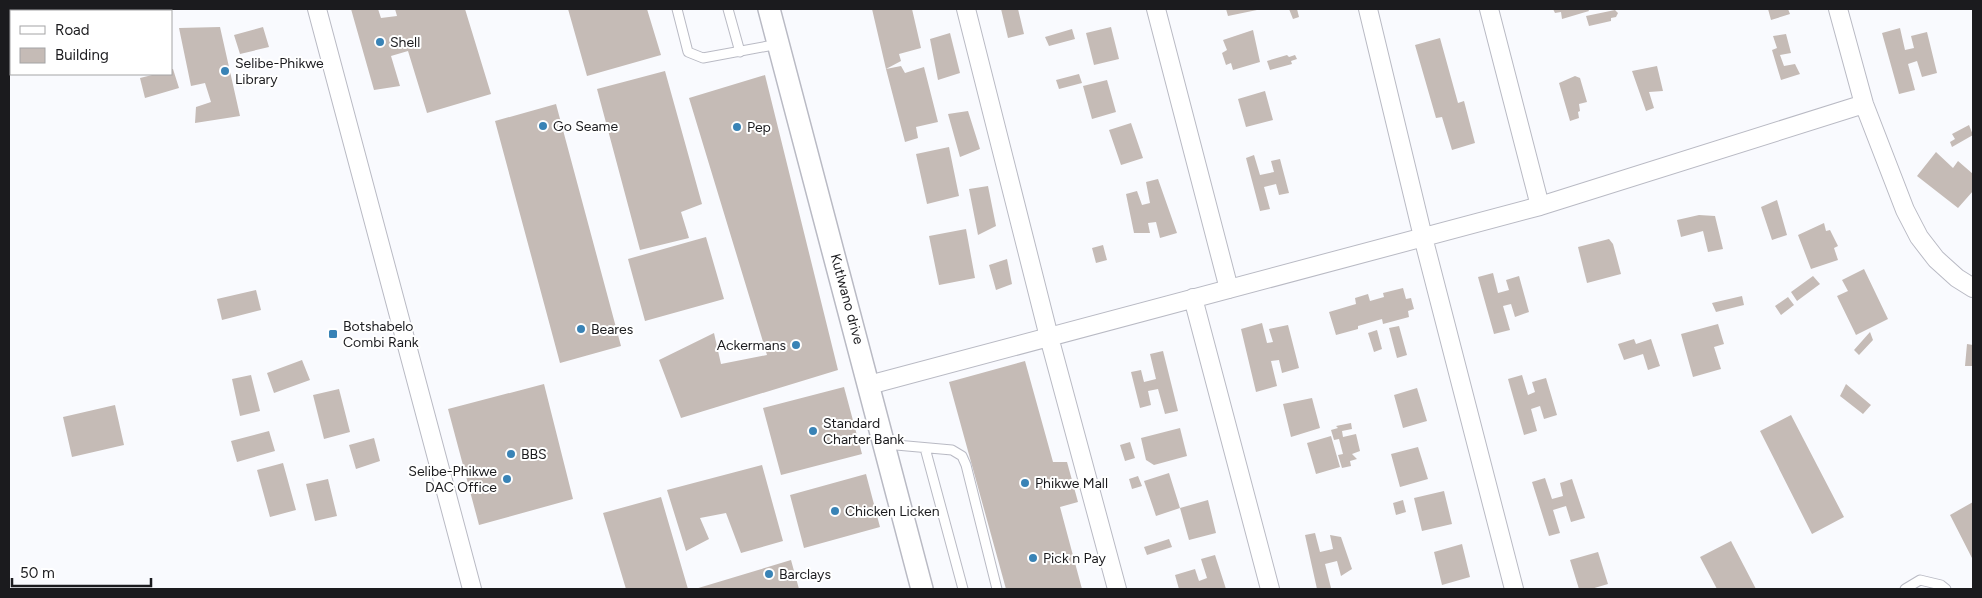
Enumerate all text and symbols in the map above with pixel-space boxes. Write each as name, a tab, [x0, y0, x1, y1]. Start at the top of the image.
legend	[10, 10, 172, 75]
text: Road	[55, 21, 90, 39]
place label: Shell	[390, 34, 420, 51]
marker: Shell	[374, 36, 386, 48]
text: Building	[55, 46, 109, 64]
place label: Selibe-Phikwe Library	[235, 55, 324, 88]
marker: Selibe-Phikwe Library	[219, 65, 231, 77]
place label: Go Seame	[553, 118, 619, 135]
place label: Pep	[747, 119, 771, 136]
marker: Go Seame	[537, 120, 549, 132]
marker: Pep	[731, 121, 743, 133]
street label: Kutlwano drive	[827, 252, 867, 346]
place label: Botshabelo Combi Rank	[343, 318, 419, 351]
place label: Beares	[591, 321, 633, 338]
marker: Beares	[575, 323, 587, 335]
marker: Botshabelo Combi Rank	[327, 328, 339, 340]
place label: Ackermans	[717, 337, 786, 354]
marker: Ackermans	[790, 339, 802, 351]
place label: Standard Charter Bank	[823, 415, 904, 448]
marker: Standard Charter Bank	[807, 425, 819, 437]
place label: BBS	[521, 446, 547, 463]
marker: BBS	[505, 448, 517, 460]
place label: Selibe-Phikwe DAC Office	[408, 463, 497, 496]
marker: Selibe-Phikwe DAC Office	[501, 473, 513, 485]
place label: Phikwe Mall	[1035, 475, 1108, 492]
marker: Phikwe Mall	[1019, 477, 1031, 489]
place label: Chicken Licken	[845, 503, 940, 520]
marker: Chicken Licken	[829, 505, 841, 517]
place label: Pick n Pay	[1043, 550, 1106, 567]
marker: Pick n Pay	[1027, 552, 1039, 564]
scale bar	[12, 556, 151, 588]
text: 50 m	[20, 564, 55, 582]
place label: Barclays	[779, 566, 831, 583]
marker: Barclays	[763, 568, 775, 580]

